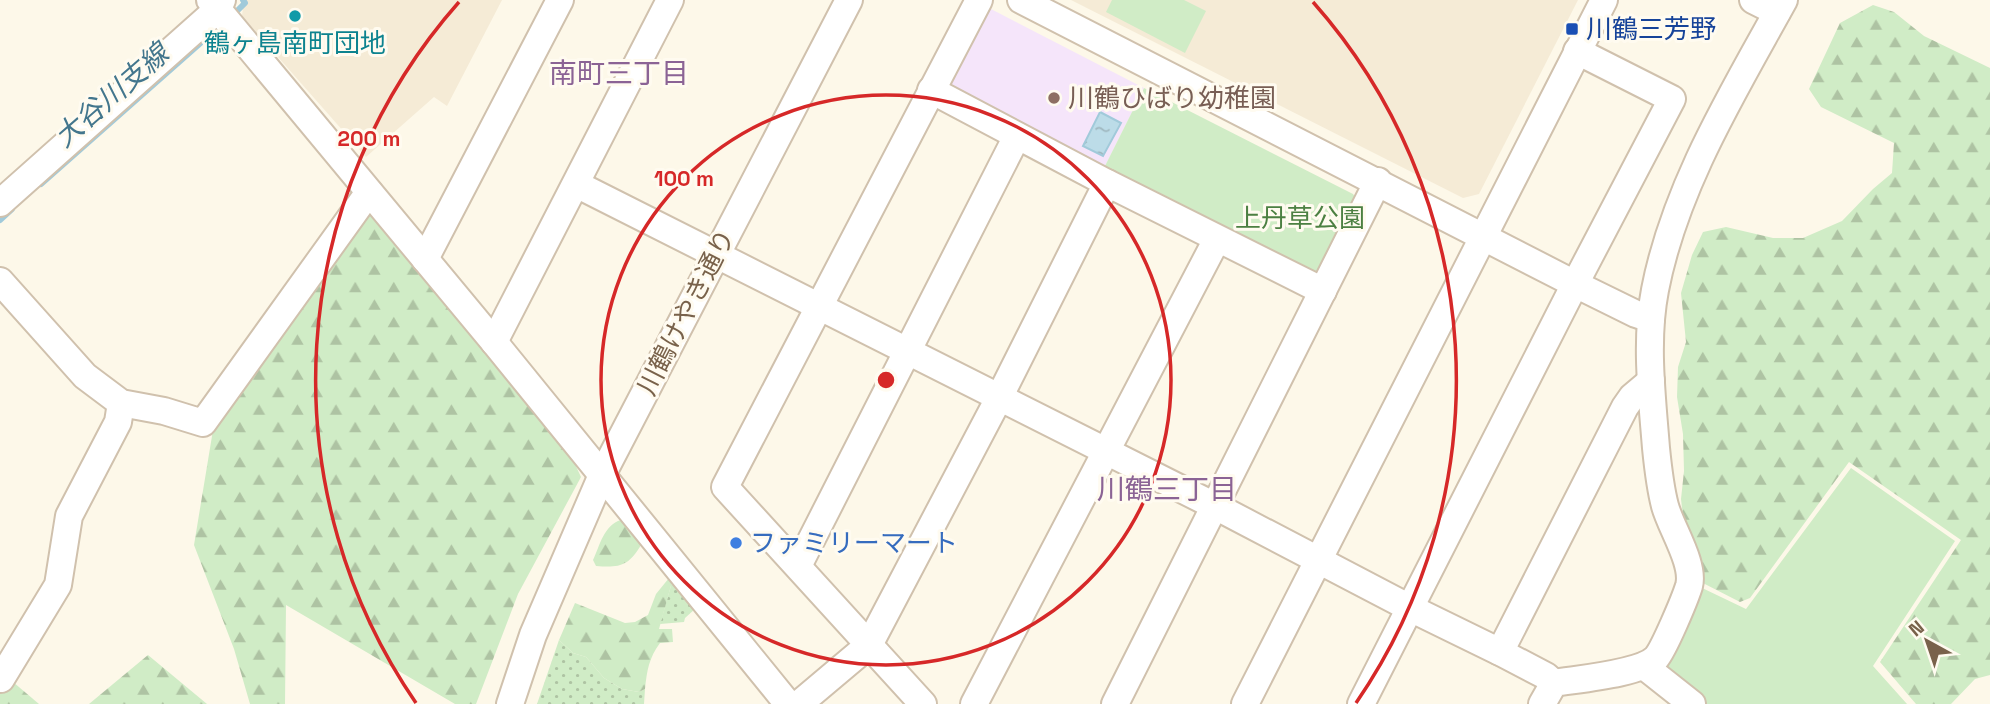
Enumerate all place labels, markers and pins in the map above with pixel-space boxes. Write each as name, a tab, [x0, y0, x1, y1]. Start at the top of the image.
marker: 鶴ヶ島南町団地	[287, 8, 303, 24]
place label: 川鶴三芳野	[1586, 12, 1716, 46]
marker: 川鶴三芳野	[1564, 21, 1580, 37]
place label: 鶴ヶ島南町団地	[204, 26, 386, 60]
place label: 川鶴ひばり幼稚園	[1068, 81, 1276, 115]
marker: 川鶴ひばり幼稚園	[1046, 90, 1062, 106]
centre of rings	[874, 368, 898, 392]
place label: ファミリーマート	[750, 526, 958, 560]
marker: ファミリーマート	[728, 535, 744, 551]

